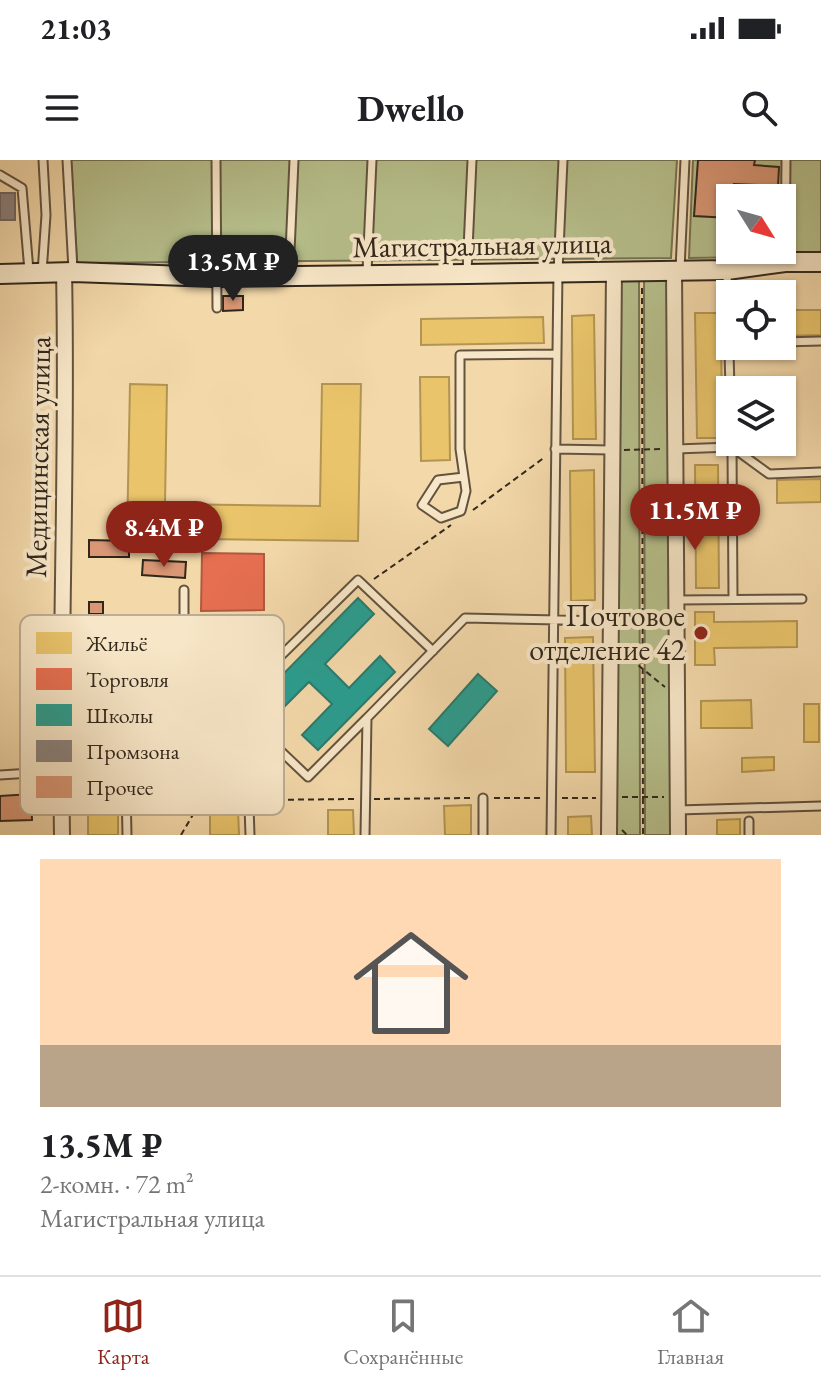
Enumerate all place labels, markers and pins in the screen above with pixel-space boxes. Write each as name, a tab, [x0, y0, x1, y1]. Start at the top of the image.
pin: 13.5M ₽	[159, 235, 307, 303]
pin: 11.5M ₽	[621, 484, 769, 552]
pin: 8.4M ₽	[99, 501, 229, 569]
place label: Почтовое отделение 42	[529, 596, 686, 669]
marker: Почтовое отделение 42	[692, 624, 710, 642]

